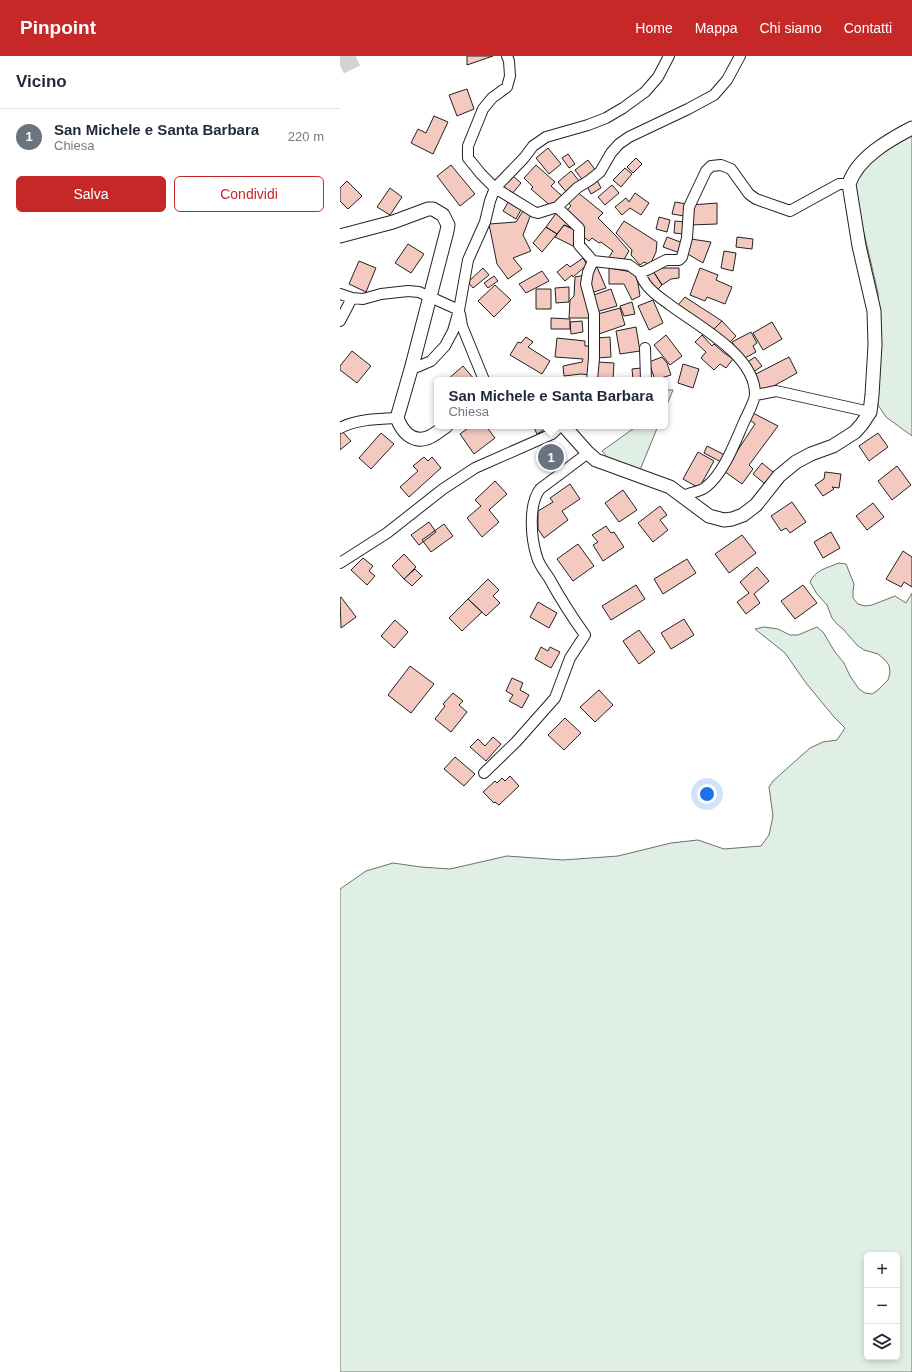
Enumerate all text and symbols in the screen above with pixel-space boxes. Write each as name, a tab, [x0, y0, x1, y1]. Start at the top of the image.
text: Pinpoint	[20, 17, 96, 38]
text: Home	[635, 20, 673, 36]
text: Mappa	[695, 20, 738, 36]
text: Chi siamo	[760, 20, 822, 36]
text: Contatti	[844, 20, 892, 36]
text: Vicino	[16, 72, 67, 91]
text: San Michele e Santa Barbara	[54, 121, 259, 138]
text: 1	[25, 129, 33, 144]
text: 220 m	[288, 129, 324, 144]
text: Chiesa	[54, 138, 94, 153]
button: Salva	[16, 176, 166, 212]
button: Condividi	[174, 176, 324, 212]
popup	[434, 377, 668, 429]
text: San Michele e Santa Barbara	[448, 387, 654, 404]
text: Chiesa	[448, 404, 489, 419]
pin: 1	[538, 442, 564, 472]
your location	[697, 784, 717, 804]
map controls	[864, 1252, 900, 1360]
button: +	[864, 1252, 900, 1288]
button: −	[864, 1288, 900, 1324]
button: layers	[864, 1324, 900, 1360]

